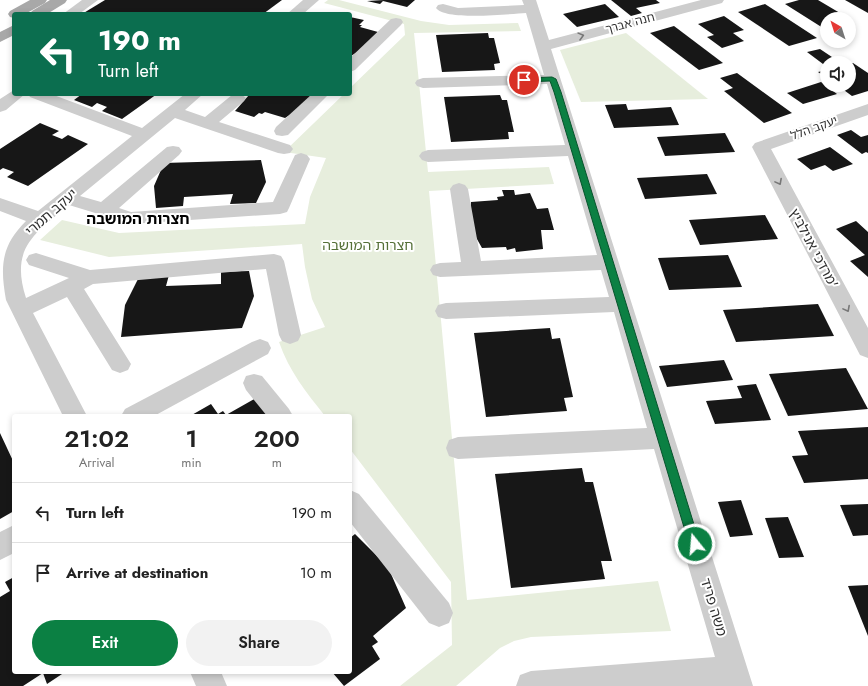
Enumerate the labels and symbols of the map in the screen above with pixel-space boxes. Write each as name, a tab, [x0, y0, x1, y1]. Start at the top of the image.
street label: חנה אברך	[603, 8, 657, 38]
north arrow	[820, 12, 856, 48]
one-way arrow	[577, 32, 584, 41]
pin	[507, 63, 541, 97]
street label: יעקב הלל	[788, 111, 840, 145]
one-way arrow	[774, 178, 782, 185]
street label: יעקב תמרי	[21, 184, 81, 240]
street label: מרדכי אנילביץ'	[785, 205, 843, 291]
district label: חצרות המושבה	[86, 208, 190, 230]
park label: חצרות המושבה	[322, 235, 414, 255]
one-way arrow	[842, 305, 849, 312]
position arrow	[674, 523, 716, 565]
street label: משה פריד	[696, 575, 732, 639]

